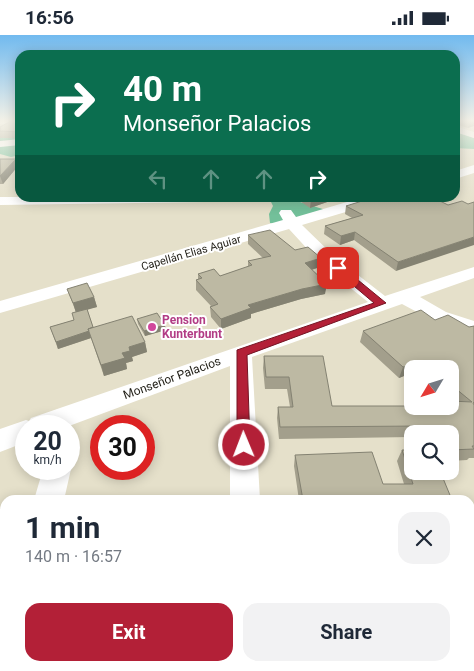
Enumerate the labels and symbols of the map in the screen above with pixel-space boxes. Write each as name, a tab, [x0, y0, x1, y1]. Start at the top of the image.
street label: Capellán Elias Aguiar	[140, 232, 243, 273]
pin	[317, 247, 359, 289]
place label: Pension Kunterbunt	[162, 313, 222, 341]
marker: Pension Kunterbunt	[146, 321, 158, 333]
street label: Monseñor Palacios	[121, 354, 223, 402]
north arrow	[404, 360, 459, 415]
speed limit sign: 30	[90, 415, 155, 480]
position arrow	[217, 418, 269, 470]

